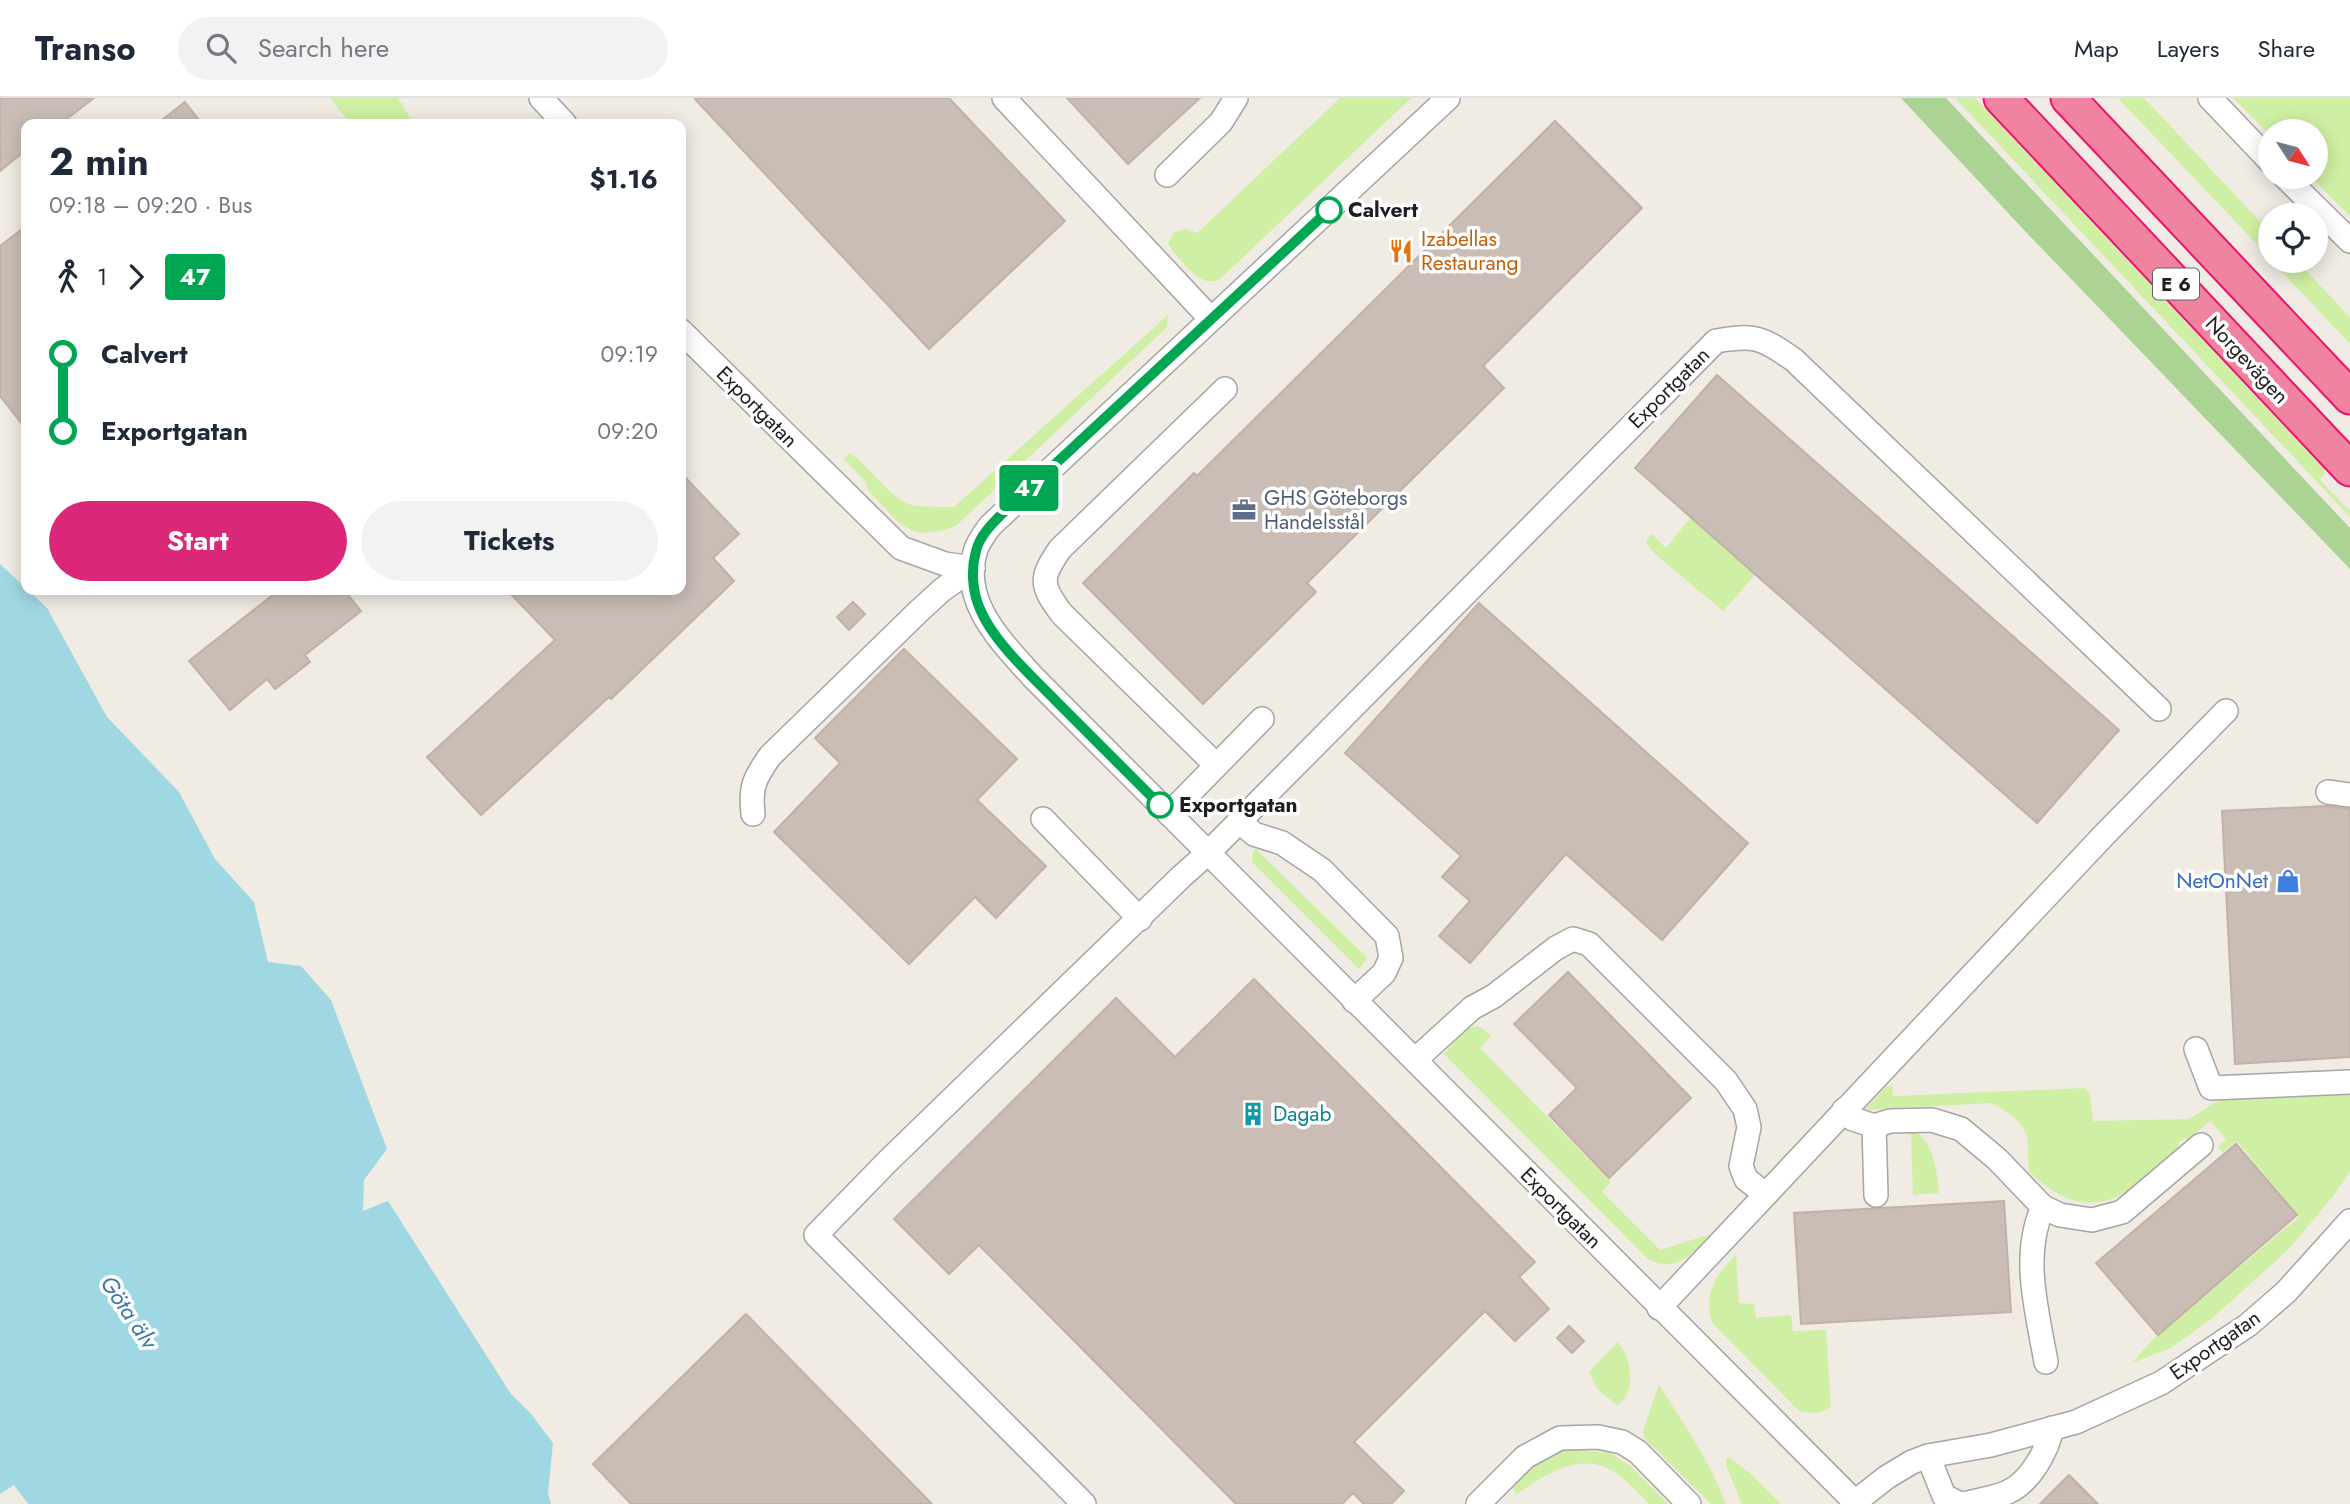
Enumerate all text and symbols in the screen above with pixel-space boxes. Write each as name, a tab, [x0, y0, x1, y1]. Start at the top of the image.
search box	[178, 17, 668, 80]
text: Transo	[35, 25, 136, 72]
icon: search	[202, 29, 240, 67]
text: Search here	[258, 29, 389, 67]
text: Map	[2074, 31, 2119, 66]
text: Layers	[2157, 31, 2219, 66]
text: Share	[2257, 31, 2315, 66]
north arrow	[2258, 119, 2328, 189]
map controls	[2258, 119, 2328, 273]
text: 2 min	[49, 134, 149, 189]
text: $1.16	[590, 160, 658, 198]
text: 09:18 – 09:20 · Bus	[49, 188, 252, 222]
place label: Calvert	[1348, 195, 1418, 225]
marker: Calvert	[1316, 197, 1342, 223]
button: locate	[2258, 203, 2328, 273]
place label: Izabellas Restaurang	[1421, 224, 1519, 278]
restaurant icon: Izabellas Restaurang	[1387, 237, 1415, 265]
icon: walk	[49, 258, 87, 296]
icon: forward	[117, 258, 155, 296]
text: 47	[179, 259, 211, 294]
text: 1	[97, 260, 107, 294]
road number: E 6	[2153, 268, 2199, 300]
street label: Norgevägen	[2198, 309, 2296, 411]
text: Calvert	[101, 335, 187, 373]
text: 09:19	[600, 337, 658, 371]
street label: Exportgatan	[1622, 341, 1716, 435]
street label: Exportgatan	[710, 360, 804, 454]
text: Exportgatan	[101, 412, 248, 450]
text: 09:20	[597, 414, 658, 448]
line badge: 47	[998, 465, 1060, 511]
text: 47	[1013, 470, 1045, 505]
place label: GHS Göteborgs Handelsstål	[1264, 483, 1407, 537]
office icon: GHS Göteborgs Handelsstål	[1230, 496, 1258, 524]
button: Start	[49, 501, 347, 581]
button: Tickets	[361, 501, 658, 581]
place label: Exportgatan	[1179, 790, 1298, 820]
marker: Exportgatan	[1147, 792, 1173, 818]
place label: NetOnNet	[2176, 866, 2268, 896]
shop icon: NetOnNet	[2274, 867, 2302, 895]
place label: Dagab	[1273, 1099, 1331, 1129]
building icon: Dagab	[1239, 1100, 1267, 1128]
street label: Exportgatan	[1514, 1161, 1608, 1255]
water label: Göta älv	[92, 1268, 167, 1357]
street label: Exportgatan	[2164, 1303, 2266, 1387]

